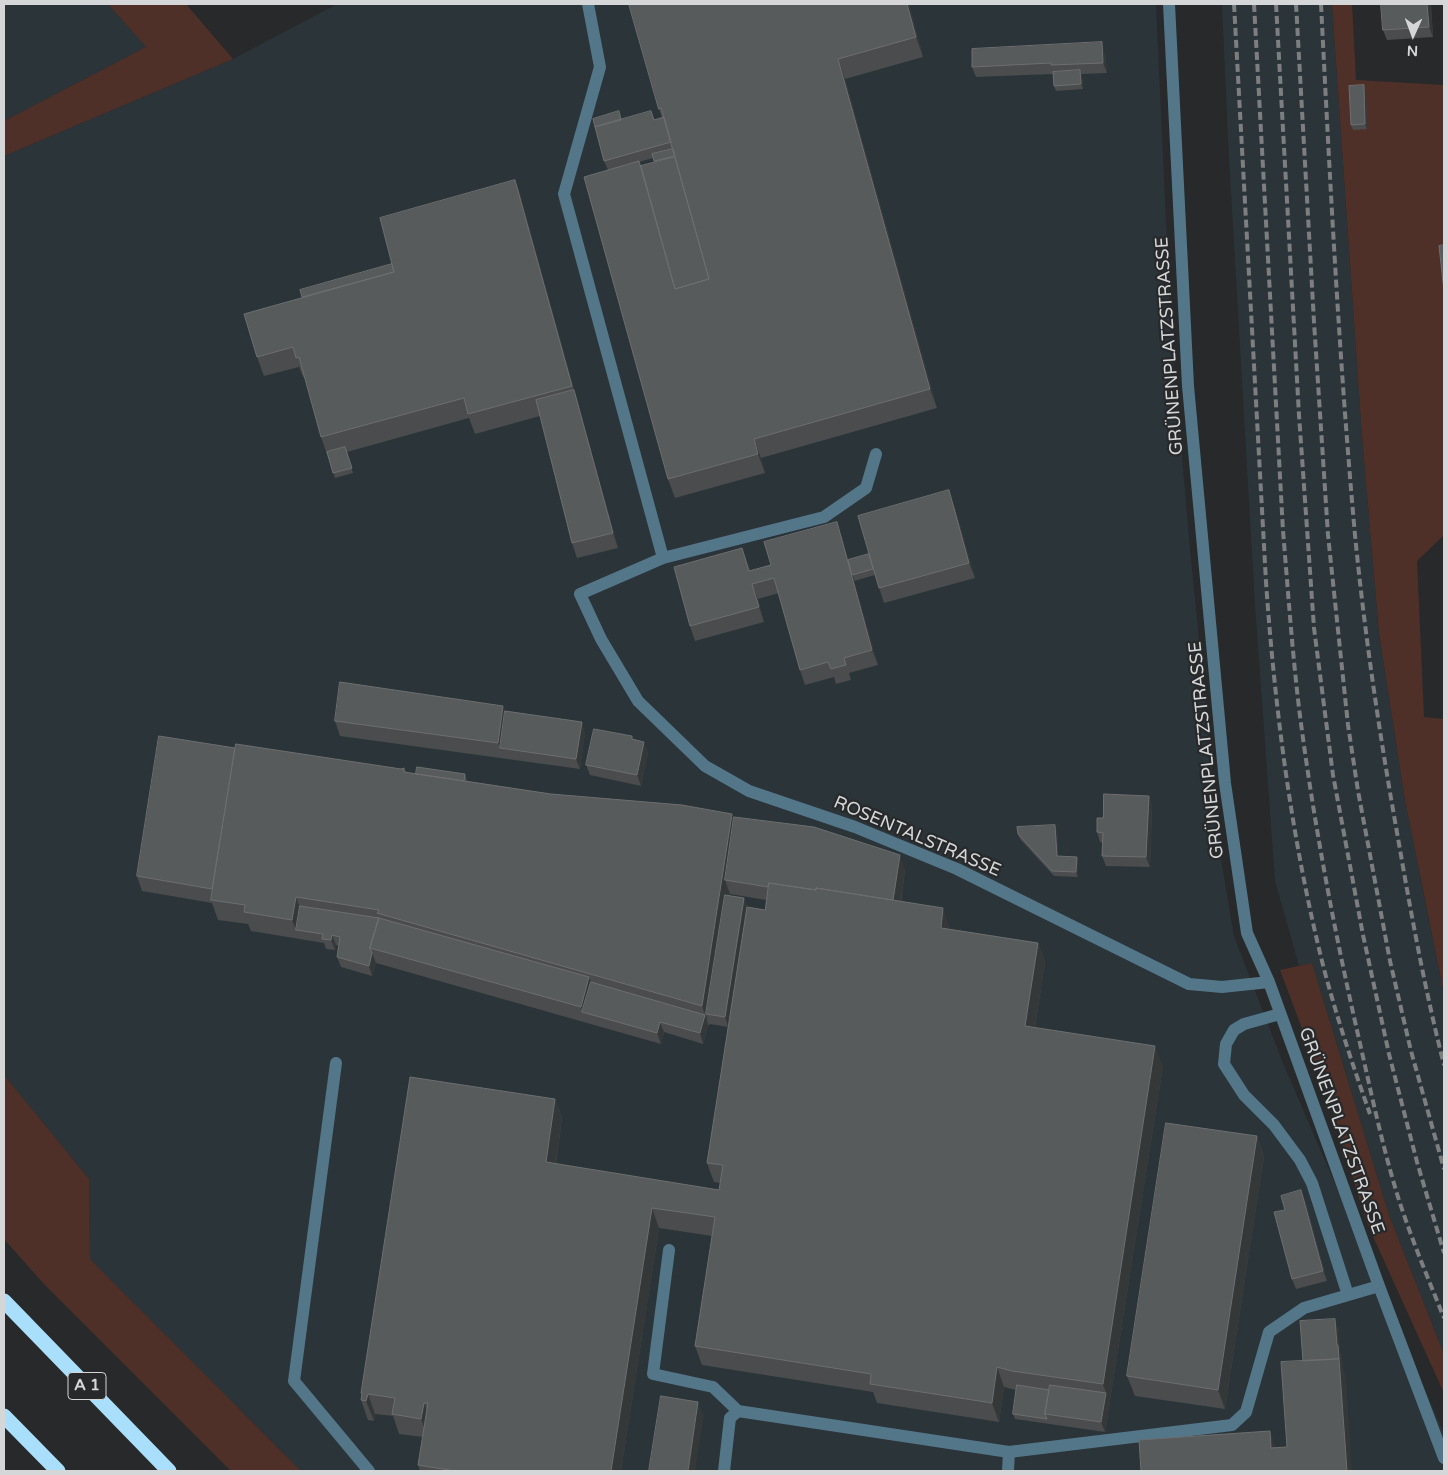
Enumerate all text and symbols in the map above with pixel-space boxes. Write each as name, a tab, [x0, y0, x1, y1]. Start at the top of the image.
north arrow	[1388, 10, 1438, 60]
text: N	[1407, 42, 1418, 59]
street label: GRÜNENPLATZSTRASSE	[1152, 236, 1188, 456]
street label: GRÜNENPLATZSTRASSE	[1185, 640, 1229, 860]
street label: ROSENTALSTRASSE	[830, 792, 1004, 882]
street label: GRÜNENPLATZSTRASSE	[1293, 1025, 1389, 1237]
road number: A 1	[68, 1372, 106, 1400]

